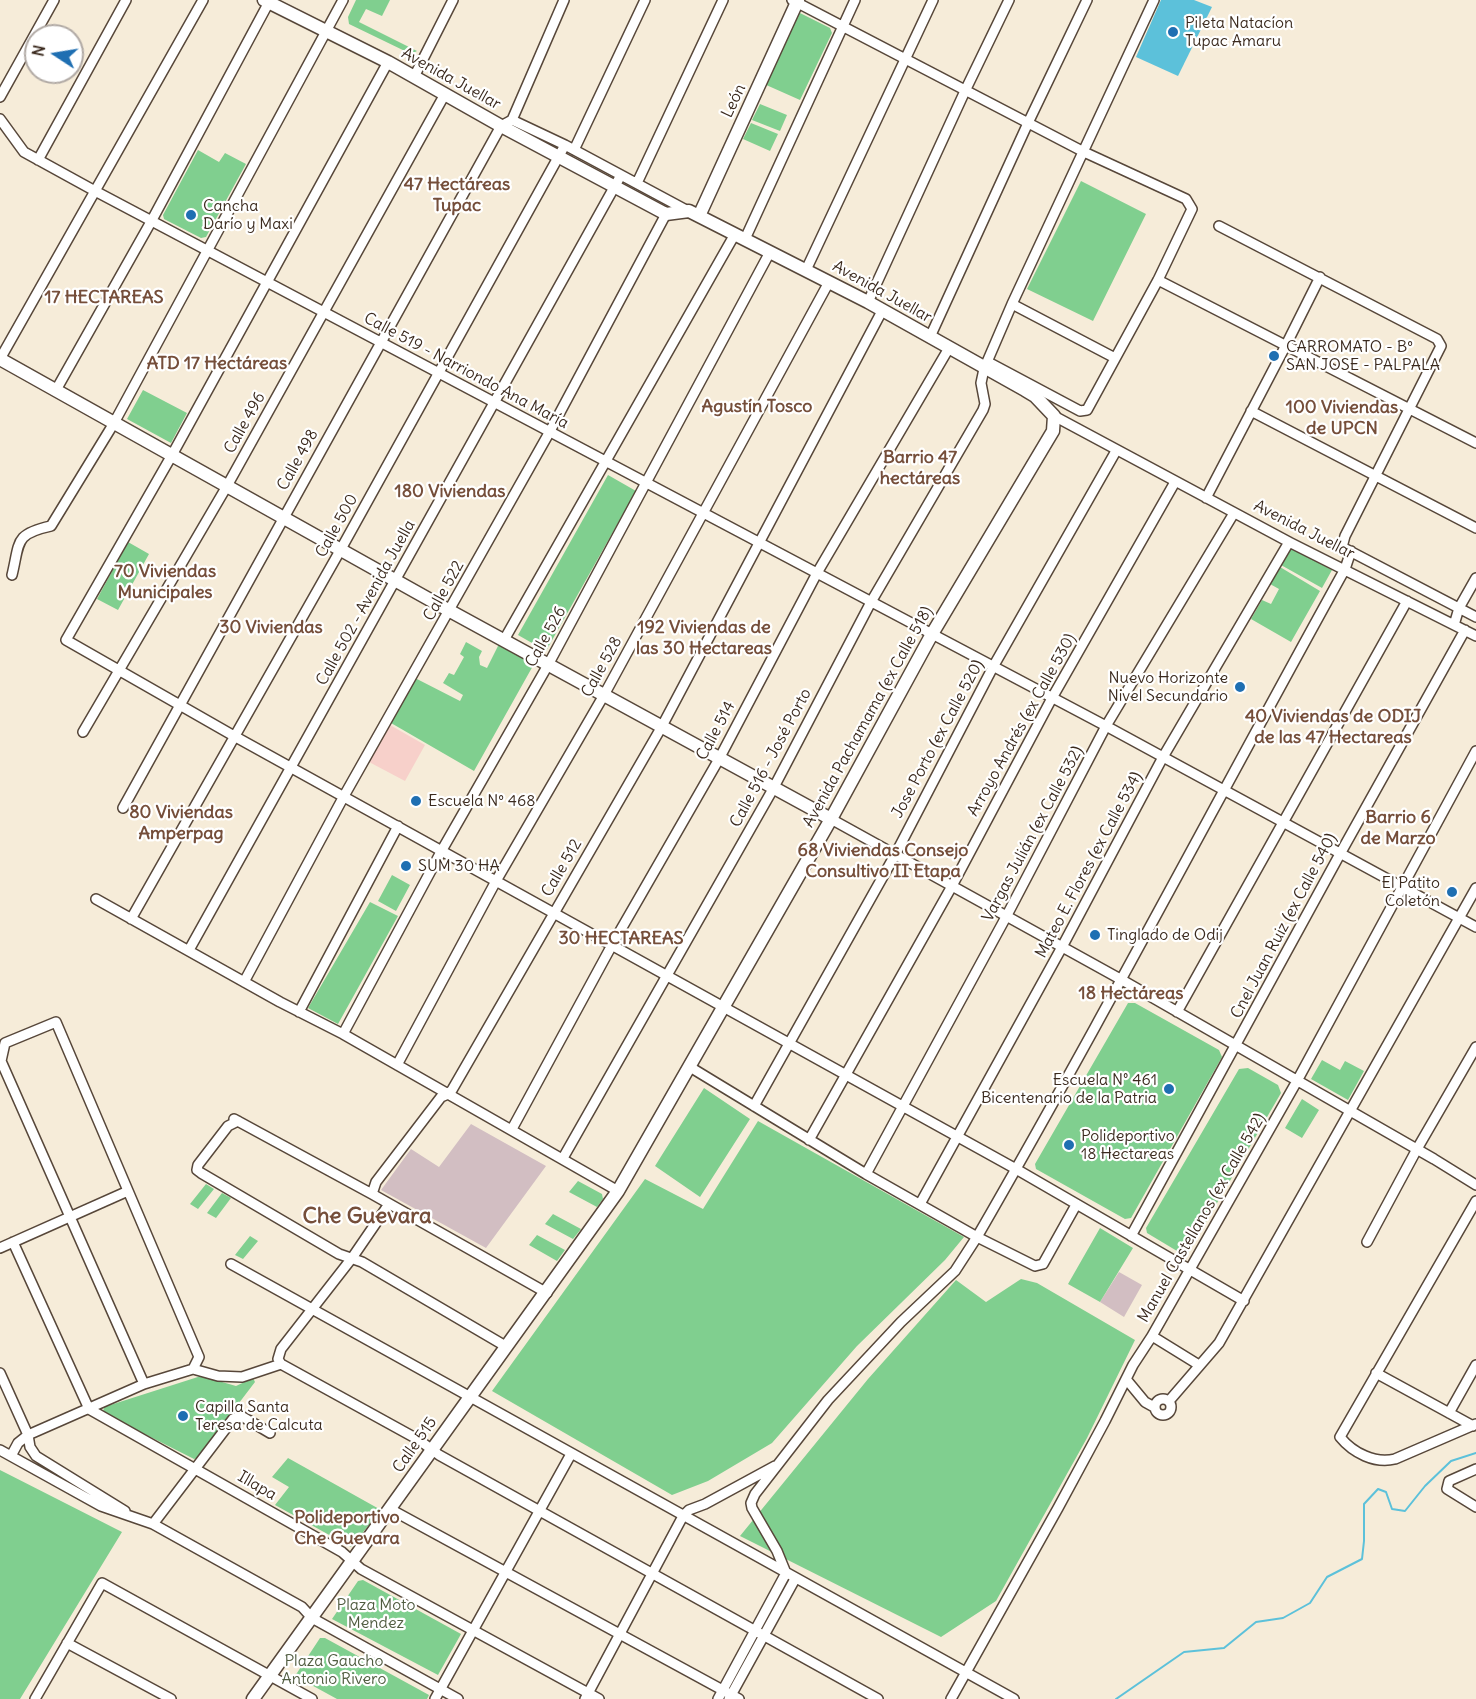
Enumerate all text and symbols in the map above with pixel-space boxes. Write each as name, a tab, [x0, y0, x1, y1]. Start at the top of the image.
place label: Pileta Natacíon Tupac Amaru	[1185, 13, 1293, 51]
north arrow	[24, 24, 84, 84]
marker: Pileta Natacíon Tupac Amaru	[1166, 25, 1180, 39]
text: N	[27, 43, 49, 58]
street label: Avenida Juellar	[398, 44, 504, 114]
street label: León	[718, 81, 750, 121]
district label: 47 Hectáreas Tupac	[404, 174, 510, 216]
place label: Cancha Darío y Maxi	[203, 196, 293, 234]
marker: Cancha Darío y Maxi	[184, 208, 198, 222]
street label: Avenida Juellar	[829, 257, 935, 327]
district label: 17 HECTAREAS	[44, 287, 164, 309]
street label: Calle 519 - Narriondo Ana María	[360, 309, 572, 433]
place label: CARROMATO - Bº SAN JOSE - PALPALA	[1286, 337, 1440, 375]
marker: CARROMATO - Bº SAN JOSE - PALPALA	[1267, 349, 1281, 363]
district label: ATD 17 Hectáreas	[147, 353, 287, 375]
street label: Calle 496	[220, 389, 270, 457]
district label: Agustín Tosco	[702, 396, 812, 418]
district label: 100 Viviendas de UPCN	[1286, 397, 1398, 440]
street label: Calle 498	[273, 426, 323, 494]
district label: Barrio 47 hectáreas	[880, 447, 960, 490]
district label: 180 Viviendas	[395, 481, 505, 503]
street label: Calle 500	[312, 491, 362, 561]
street label: Avenida Juellar	[1250, 496, 1358, 564]
street label: Calle 502 - Avenida Juella	[312, 517, 420, 689]
street label: Calle 522	[420, 558, 468, 624]
district label: 70 Viviendas Municipales	[114, 561, 216, 604]
street label: Calle 526	[522, 603, 570, 671]
street label: Avenida Pachamama (ex Calle 518)	[799, 603, 937, 831]
district label: 30 Viviendas	[219, 617, 323, 639]
district label: 192 Viviendas de las 30 Hectareas	[636, 617, 772, 660]
street label: Arroyo Andrés (ex Calle 530)	[964, 630, 1080, 820]
street label: Calle 528	[578, 633, 626, 701]
street label: Jose Porto (ex Calle 520)	[888, 657, 988, 821]
place label: Nuevo Horizonte Nivel Secundario	[1108, 668, 1228, 706]
marker: Nuevo Horizonte Nivel Secundario	[1233, 680, 1247, 694]
street label: Calle 516 - José Porto	[726, 685, 816, 831]
street label: Calle 514	[693, 698, 739, 764]
district label: 40 Viviendas de ODIJ de las 47 Hectareas	[1245, 706, 1421, 748]
street label: Vargas Julián (ex Calle 532)	[978, 743, 1088, 925]
street label: Mateo E. Flores (ex Calle 534)	[1032, 769, 1146, 961]
place label: Escuela Nº 468	[428, 791, 536, 811]
marker: Escuela Nº 468	[409, 794, 423, 808]
district label: 80 Viviendas Amperpag	[129, 802, 233, 844]
district label: Barrio 6 de Marzo	[1360, 807, 1436, 850]
street label: Cnel Juan Ruiz (ex Calle 540)	[1227, 830, 1341, 1022]
street label: Calle 512	[538, 836, 586, 900]
district label: 68 Viviendas Consejo Consultivo II Etapa	[798, 840, 968, 882]
place label: SUM 30 HA	[418, 856, 500, 876]
marker: SUM 30 HA	[399, 859, 413, 873]
place label: El Patito Coletón	[1381, 873, 1440, 911]
marker: El Patito Coletón	[1445, 885, 1459, 899]
place label: Tinglado de Odij	[1107, 925, 1223, 945]
district label: 30 HECTAREAS	[558, 928, 684, 950]
marker: Tinglado de Odij	[1088, 928, 1102, 942]
district label: 18 Hectáreas	[1079, 983, 1183, 1005]
place label: Escuela N° 461 Bicentenario de la Patria	[981, 1070, 1157, 1108]
marker: Escuela N° 461 Bicentenario de la Patria	[1162, 1082, 1176, 1096]
street label: Manuel Castellanos (ex Calle 542)	[1134, 1110, 1270, 1326]
place label: Polideportivo 18 Hectareas	[1081, 1126, 1175, 1164]
marker: Polideportivo 18 Hectareas	[1062, 1138, 1076, 1152]
district label: Che Guevara	[302, 1204, 432, 1230]
place label: Capilla Santa Teresa de Calcuta	[195, 1397, 323, 1435]
marker: Capilla Santa Teresa de Calcuta	[176, 1409, 190, 1423]
street label: Calle 515	[389, 1413, 441, 1477]
street label: Illapa	[234, 1467, 280, 1505]
district label: Polideportivo Che Guevara	[294, 1507, 400, 1550]
park label: Plaza Moto Mendez	[337, 1595, 415, 1633]
park label: Plaza Gaucho Antonio Rivero	[282, 1651, 386, 1689]

